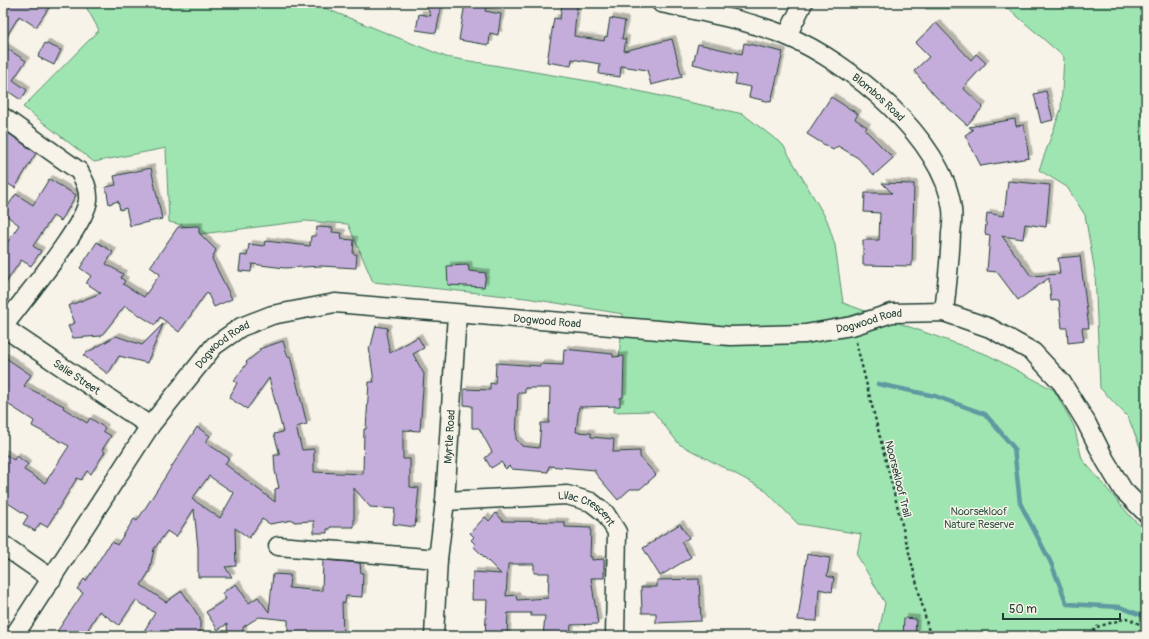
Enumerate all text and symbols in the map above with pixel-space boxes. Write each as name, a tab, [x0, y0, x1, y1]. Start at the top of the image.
street label: Blombos Road	[850, 70, 907, 124]
street label: Dogwood Road	[835, 306, 902, 335]
street label: Dogwood Road	[513, 311, 582, 330]
street label: Dogwood Road	[192, 318, 251, 371]
street label: Salie Street	[51, 356, 103, 397]
street label: Myrtle Road	[441, 409, 457, 464]
street label: Noorsekloof Trail	[882, 439, 914, 519]
street label: Lilac Crescent	[557, 488, 618, 529]
park label: Noorsekloof Nature Reserve	[944, 505, 1015, 531]
scale bar	[1003, 595, 1120, 621]
text: 50 m	[1009, 602, 1037, 617]

